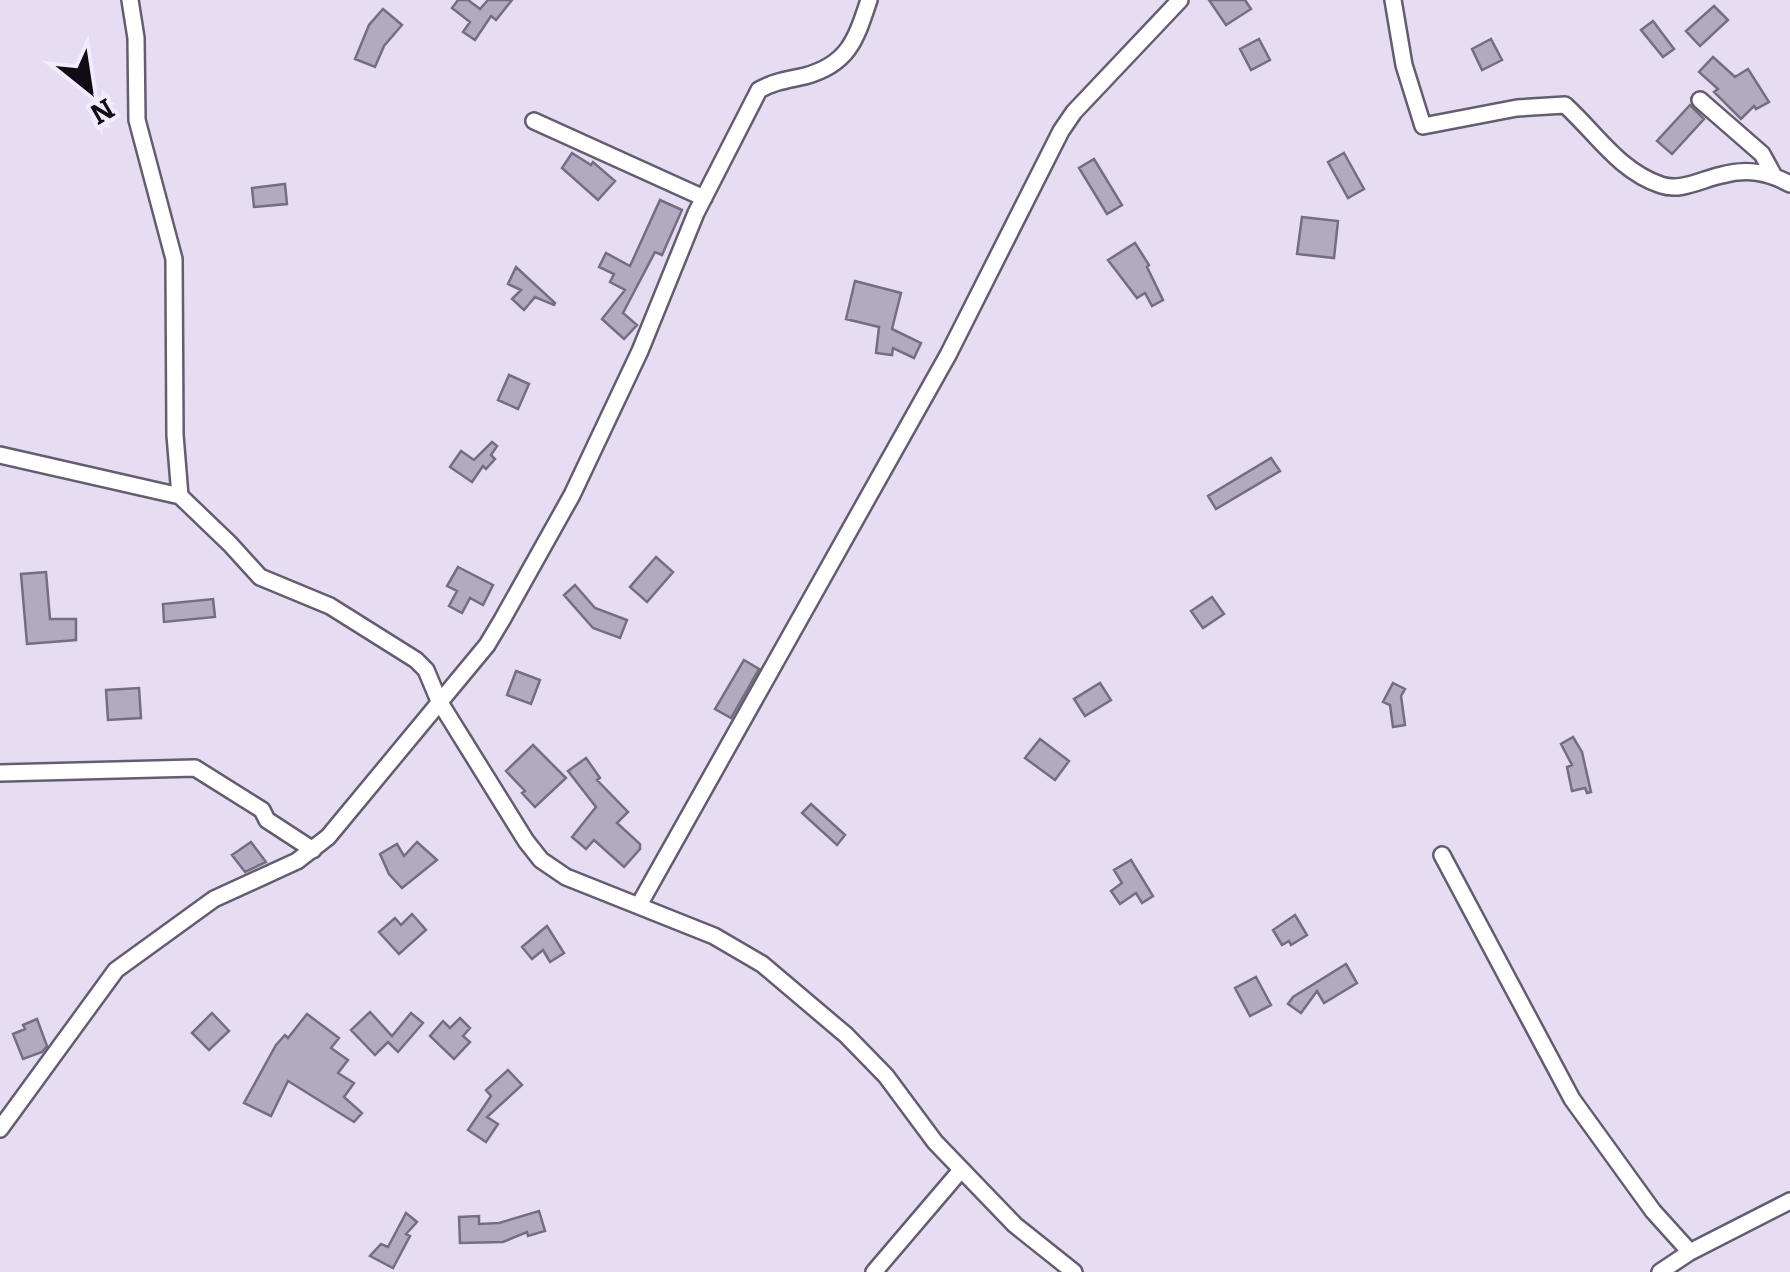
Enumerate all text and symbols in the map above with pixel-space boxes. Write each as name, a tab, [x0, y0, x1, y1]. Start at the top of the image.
north arrow	[40, 40, 140, 140]
text: N	[85, 92, 120, 131]

